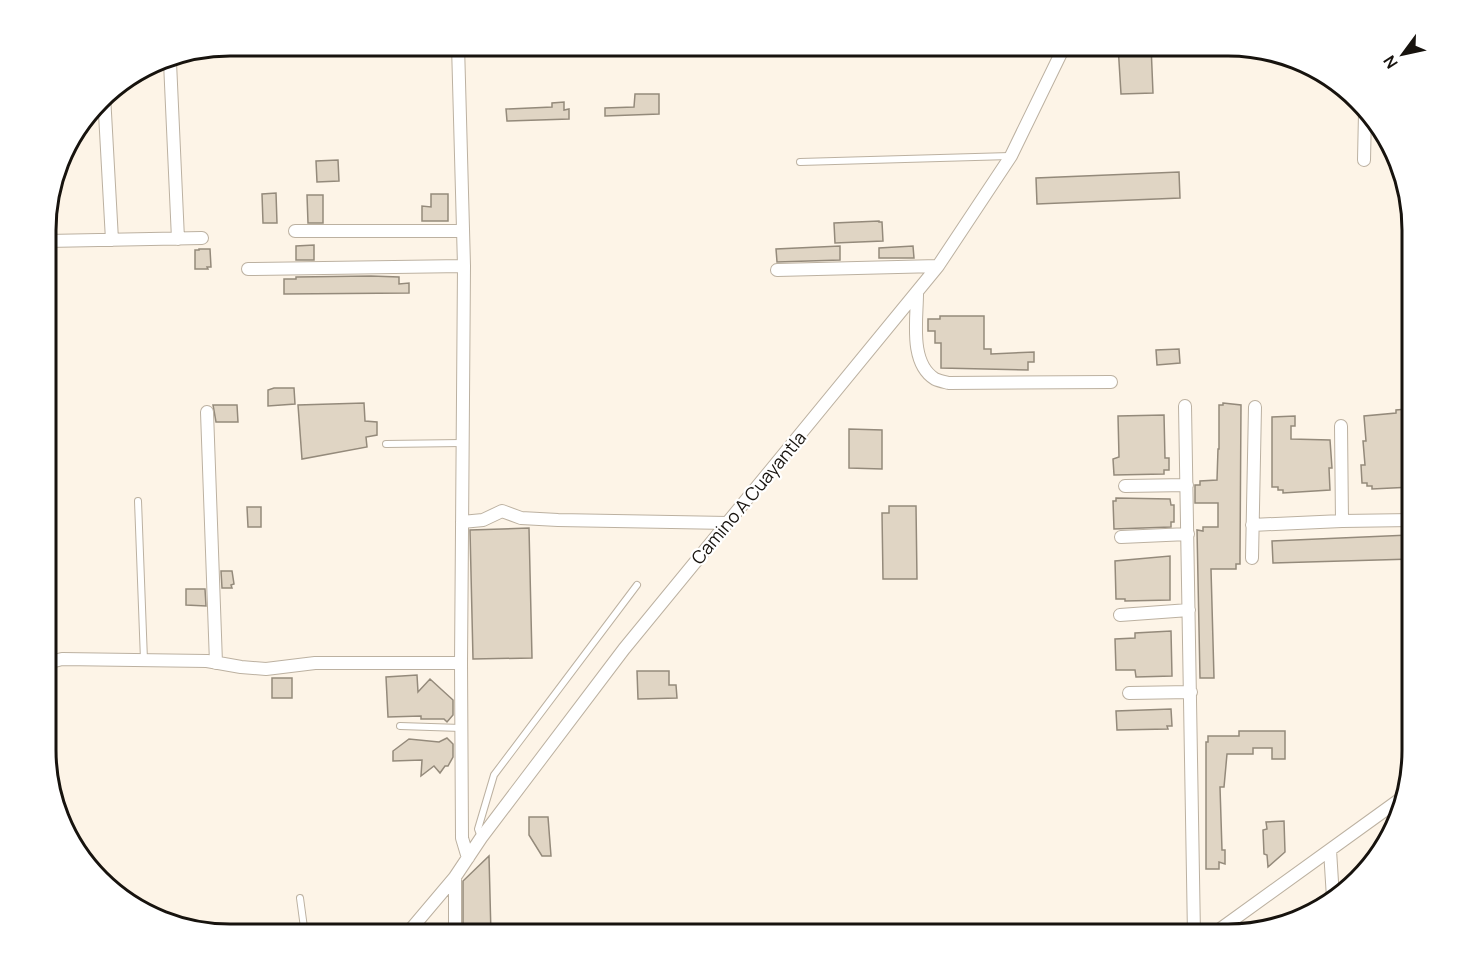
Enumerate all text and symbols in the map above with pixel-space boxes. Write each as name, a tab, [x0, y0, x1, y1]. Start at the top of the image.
north arrow	[1373, 24, 1433, 84]
text: N	[1378, 51, 1403, 73]
street label: Camino A Cuayantla	[686, 426, 811, 569]

